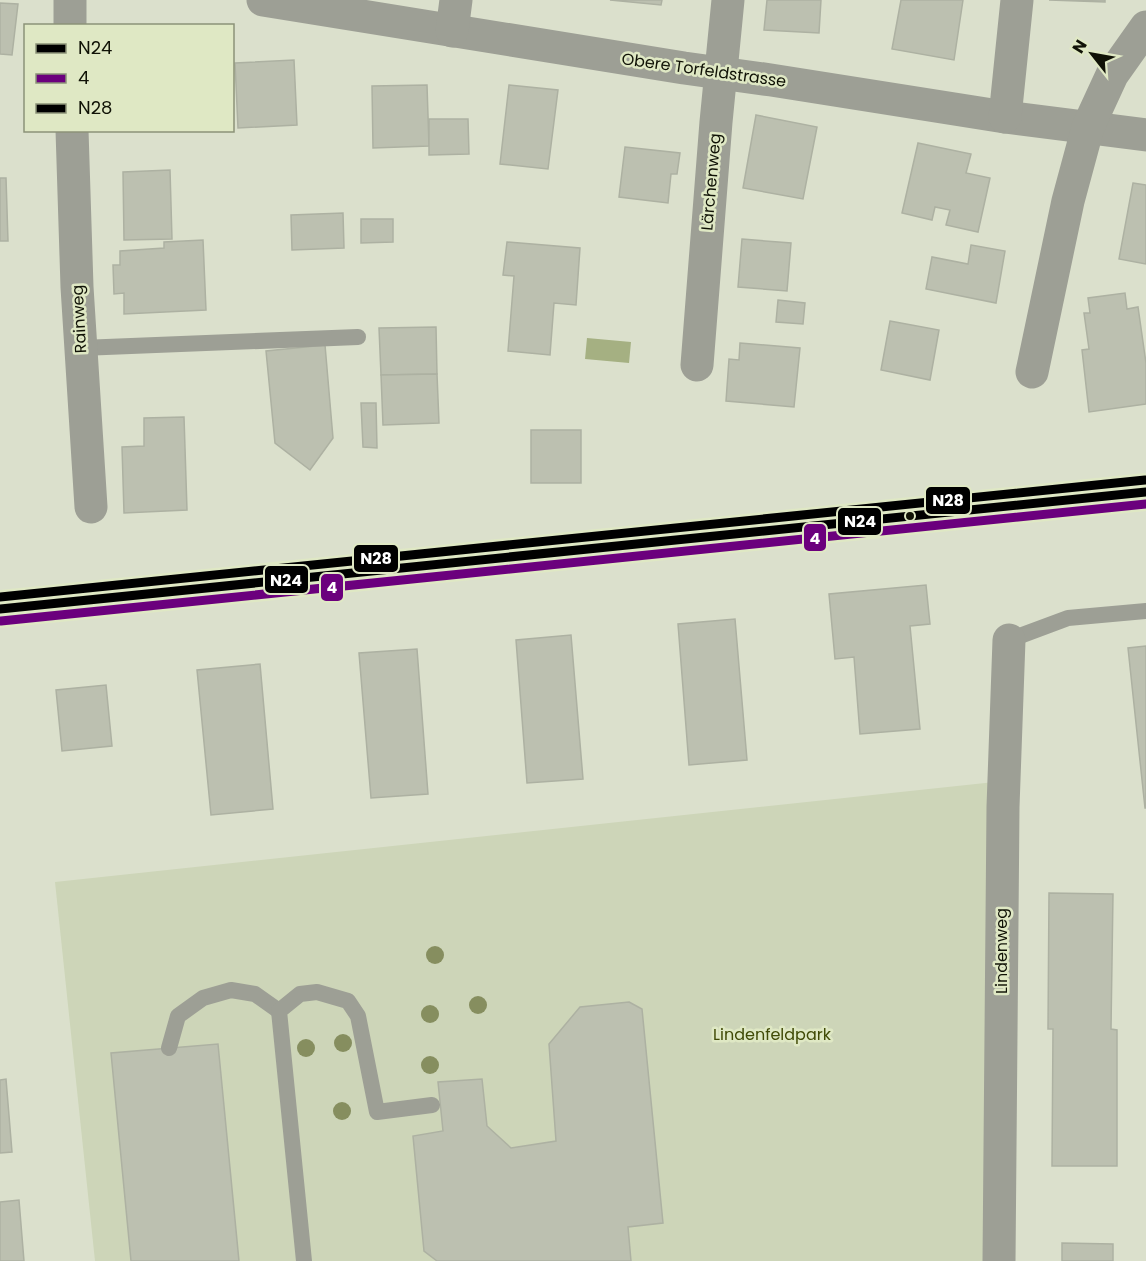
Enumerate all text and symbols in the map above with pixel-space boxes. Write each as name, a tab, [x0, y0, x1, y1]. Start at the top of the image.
legend	[24, 24, 234, 132]
north arrow	[1062, 24, 1122, 84]
text: N24	[78, 35, 112, 60]
text: N	[1067, 35, 1093, 58]
street label: Obere Torfeldstrasse	[620, 47, 788, 93]
text: 4	[78, 65, 89, 90]
text: N28	[78, 95, 112, 120]
street label: Lärchenweg	[695, 132, 727, 232]
street label: Rainweg	[66, 284, 92, 354]
line badge: N28	[925, 486, 971, 515]
text: N28	[932, 489, 964, 512]
line badge: N24	[837, 507, 882, 536]
text: N24	[844, 510, 876, 533]
unlabelled marker	[904, 510, 916, 522]
line badge: 4	[803, 523, 827, 552]
text: 4	[810, 527, 821, 550]
line badge: N28	[353, 544, 399, 573]
text: N28	[360, 547, 392, 570]
line badge: N24	[264, 565, 309, 594]
text: N24	[270, 569, 302, 592]
line badge: 4	[320, 573, 344, 602]
text: 4	[327, 576, 338, 599]
street label: Lindenweg	[990, 908, 1013, 994]
park label: Lindenfeldpark	[713, 1023, 832, 1046]

